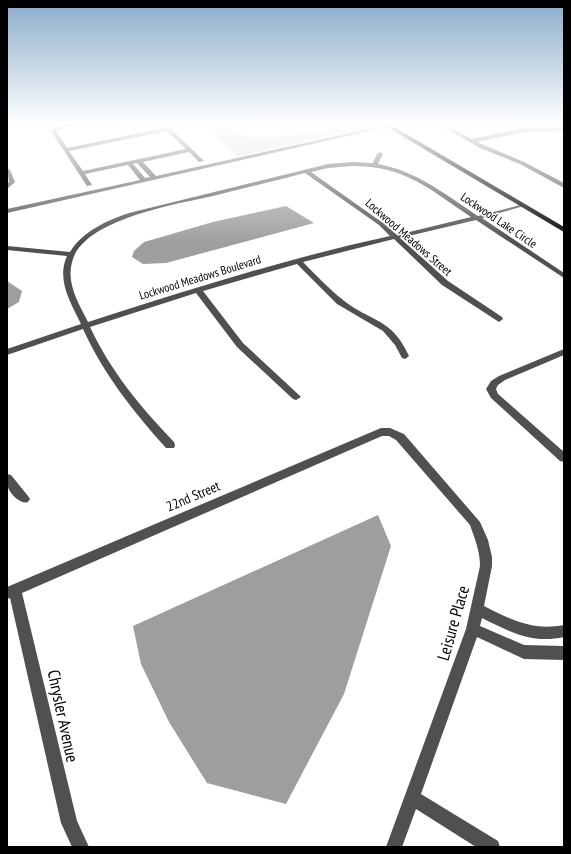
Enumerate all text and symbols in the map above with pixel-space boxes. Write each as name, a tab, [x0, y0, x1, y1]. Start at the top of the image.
street label: Lockwood Lake Circle	[458, 189, 540, 251]
street label: Lockwood Meadows Street	[363, 195, 456, 279]
street label: Lockwood Meadows Boulevard	[137, 251, 263, 303]
street label: 22nd Street	[163, 477, 223, 515]
street label: Leisure Place	[432, 583, 474, 663]
street label: Chrysler Avenue	[42, 668, 84, 764]

